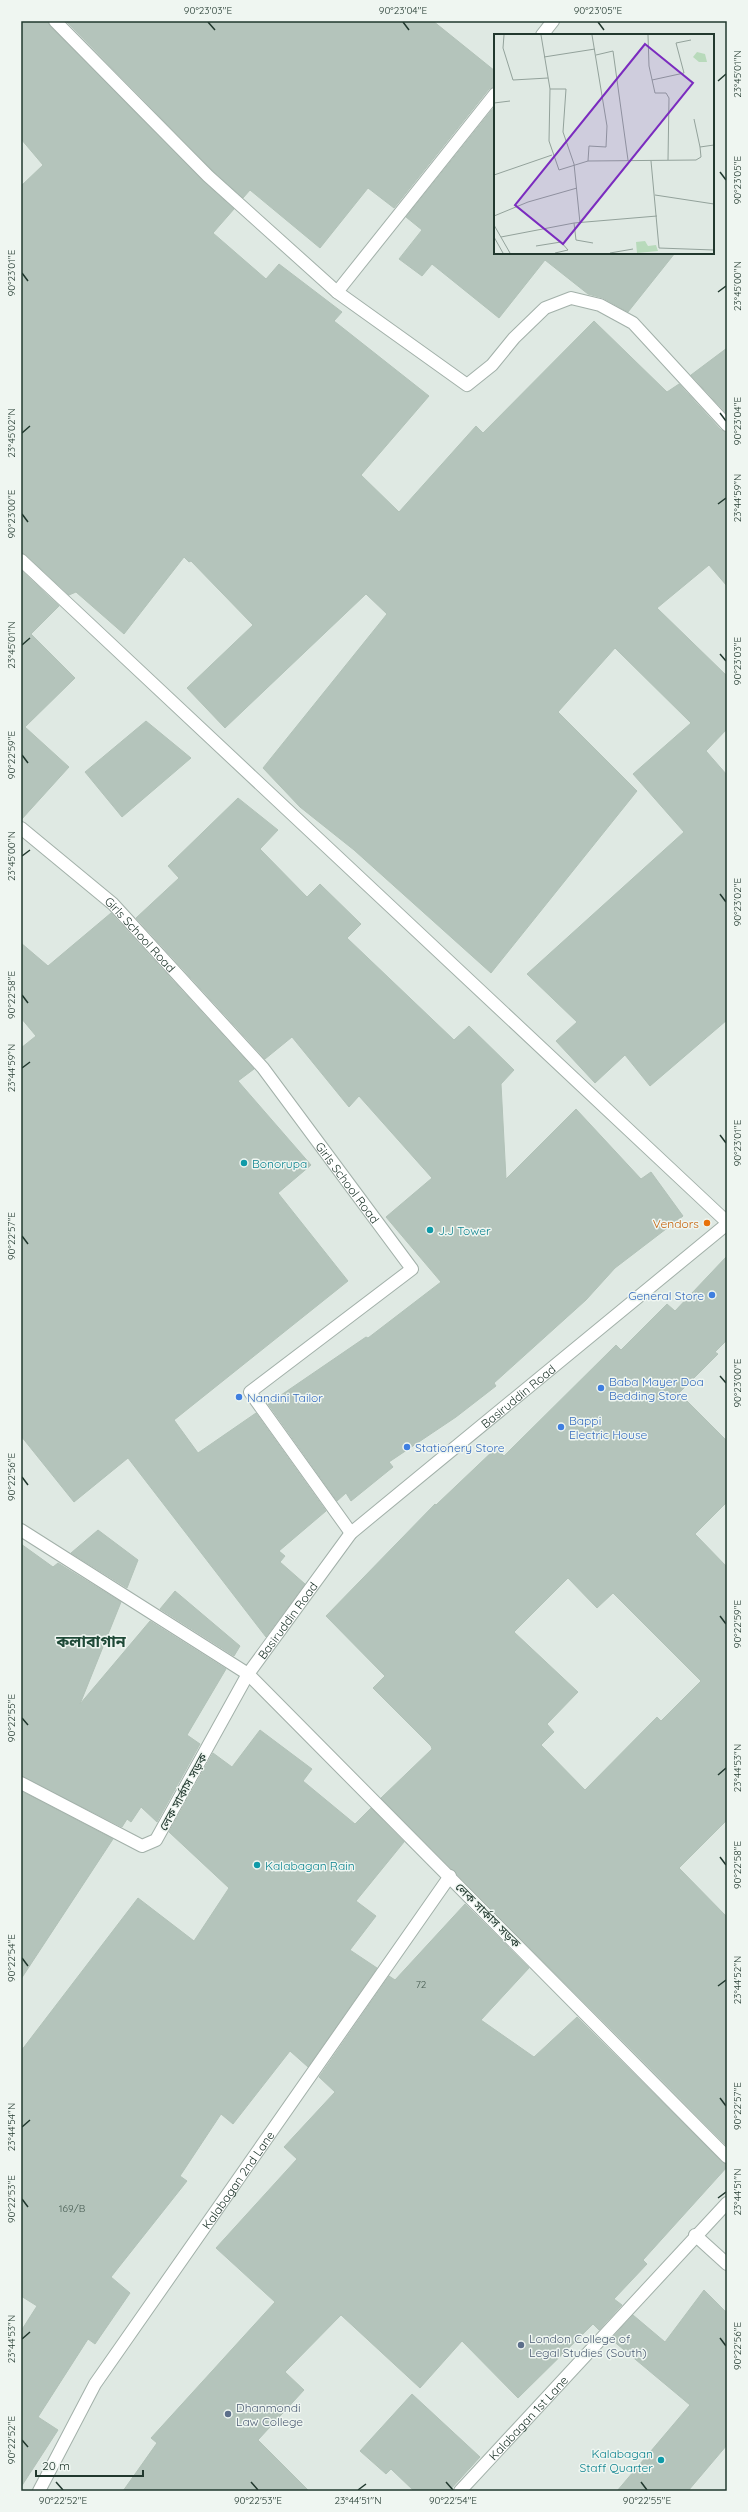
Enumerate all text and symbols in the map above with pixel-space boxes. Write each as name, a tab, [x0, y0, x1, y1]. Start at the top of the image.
text: 90°23'03"E	[184, 4, 232, 17]
text: 90°23'04"E	[379, 4, 427, 17]
text: 90°23'05"E	[574, 4, 623, 17]
inset map	[494, 34, 714, 254]
text: 23°45'01"N	[731, 50, 744, 98]
text: 90°23'05"E	[731, 155, 744, 204]
text: 90°23'01"E	[5, 249, 18, 296]
text: 23°45'00"N	[731, 261, 744, 311]
text: 90°23'04"E	[731, 397, 744, 445]
text: 23°45'02"N	[5, 408, 18, 458]
text: 23°44'59"N	[731, 474, 744, 522]
text: 90°23'00"E	[5, 489, 18, 538]
text: 23°45'01"N	[5, 621, 18, 669]
text: 90°23'03"E	[731, 637, 744, 685]
text: 90°22'59"E	[5, 730, 18, 779]
text: 23°45'00"N	[5, 831, 18, 881]
text: 90°23'02"E	[731, 877, 744, 926]
street label: Girls School Road	[102, 893, 179, 975]
text: 90°22'58"E	[5, 971, 18, 1019]
text: 23°44'59"N	[5, 1044, 18, 1092]
text: 90°23'01"E	[731, 1119, 744, 1166]
street label: Girls School Road	[313, 1139, 383, 1226]
place label: Bonorupa	[252, 1156, 307, 1171]
marker: Bonorupa	[239, 1158, 249, 1168]
text: 90°22'57"E	[5, 1212, 18, 1260]
place label: Vendors	[653, 1216, 699, 1231]
marker: Vendors	[702, 1218, 712, 1228]
place label: J.J Tower	[438, 1223, 491, 1238]
marker: J.J Tower	[425, 1225, 435, 1235]
place label: General Store	[628, 1288, 704, 1303]
marker: General Store	[707, 1290, 717, 1300]
text: 90°23'00"E	[731, 1358, 744, 1407]
street label: Basiruddin Road	[478, 1361, 558, 1431]
place label: Baba Mayer Doa Bedding Store	[609, 1374, 704, 1403]
marker: Baba Mayer Doa Bedding Store	[596, 1383, 606, 1393]
place label: Nandini Tailor	[247, 1390, 323, 1405]
marker: Nandini Tailor	[234, 1392, 244, 1402]
place label: Bappi Electric House	[569, 1413, 648, 1442]
marker: Bappi Electric House	[556, 1422, 566, 1432]
place label: Stationery Store	[415, 1440, 505, 1455]
marker: Stationery Store	[402, 1442, 412, 1452]
text: 90°22'56"E	[5, 1453, 18, 1501]
street label: Basiruddin Road	[254, 1579, 320, 1662]
text: 90°22'59"E	[731, 1599, 744, 1648]
district label: কলাবাগান	[55, 1631, 127, 1651]
text: 90°22'55"E	[5, 1694, 18, 1742]
text: 23°44'53"N	[731, 1744, 744, 1792]
street label: লেক সার্কাস সড়ক	[156, 1750, 211, 1833]
text: 90°22'58"E	[731, 1841, 744, 1889]
place label: Kalabagan Rain	[265, 1858, 355, 1873]
marker: Kalabagan Rain	[252, 1860, 262, 1870]
street label: লেক সার্কাস সড়ক	[452, 1879, 524, 1951]
text: 90°22'54"E	[5, 1934, 18, 1982]
text: 23°44'52"N	[731, 1956, 744, 2004]
house number: 72	[416, 1978, 427, 1991]
text: 90°22'57"E	[731, 2082, 744, 2130]
text: 23°44'54"N	[5, 2103, 18, 2151]
street label: Kalabagan 2nd Lane	[198, 2127, 277, 2232]
text: 23°44'51"N	[731, 2169, 744, 2215]
text: 90°22'53"E	[5, 2175, 18, 2223]
house number: 169/B	[59, 2202, 86, 2215]
text: 23°44'53"N	[5, 2315, 18, 2363]
text: 90°22'56"E	[731, 2322, 744, 2370]
place label: London College of Legal Studies (South)	[529, 2331, 647, 2360]
marker: London College of Legal Studies (South)	[516, 2340, 526, 2350]
street label: Kalabagan 1st Lane	[485, 2372, 571, 2463]
place label: Dhanmondi Law College	[236, 2400, 303, 2429]
marker: Dhanmondi Law College	[223, 2409, 233, 2419]
text: 90°22'52"E	[5, 2416, 18, 2464]
place label: Kalabagan Staff Quarter	[580, 2446, 653, 2475]
scale bar	[36, 2452, 143, 2478]
marker: Kalabagan Staff Quarter	[656, 2455, 666, 2465]
text: 20 m	[42, 2458, 70, 2473]
text: 90°22'52"E	[39, 2494, 87, 2507]
text: 90°22'53"E	[234, 2494, 282, 2507]
text: 23°44'51"N	[335, 2494, 381, 2507]
text: 90°22'54"E	[429, 2494, 477, 2507]
text: 90°22'55"E	[623, 2494, 671, 2507]

